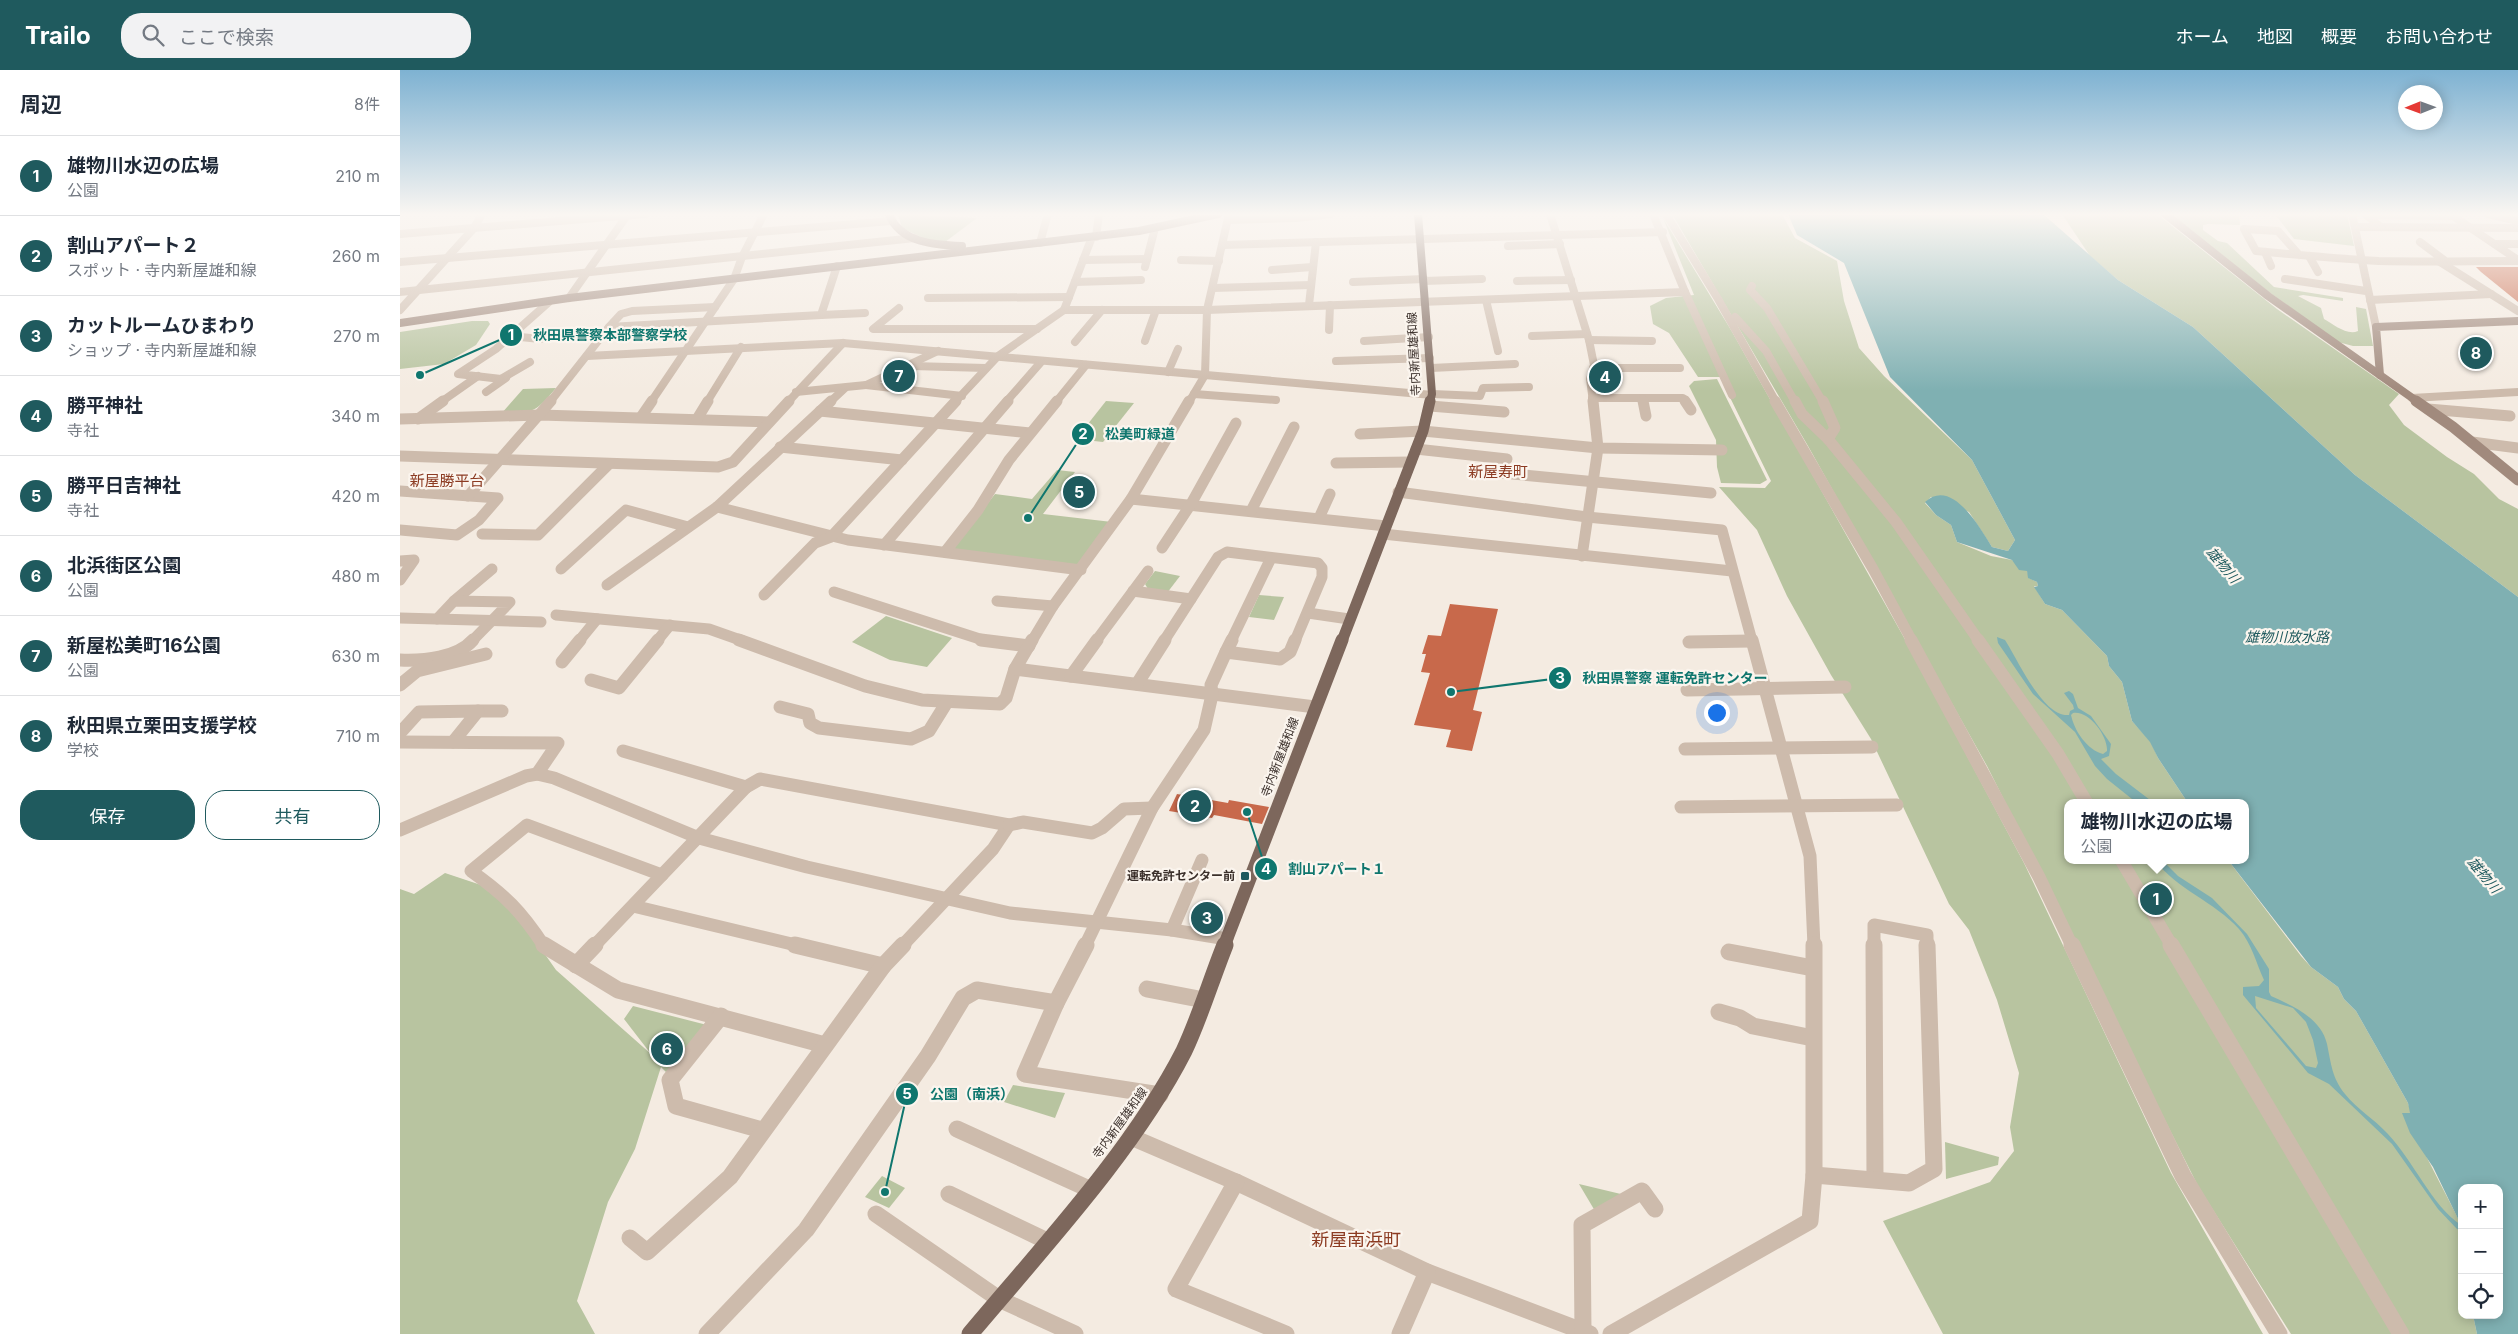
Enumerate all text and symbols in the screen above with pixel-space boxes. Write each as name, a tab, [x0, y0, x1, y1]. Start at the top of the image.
search box	[121, 13, 471, 58]
text: Trailo	[25, 21, 91, 50]
icon: search	[139, 21, 167, 49]
text: ここで検索	[179, 26, 274, 49]
text: ホーム	[2176, 26, 2229, 47]
text: 地図	[2257, 26, 2293, 47]
text: 概要	[2321, 26, 2357, 47]
text: お問い合わせ	[2385, 26, 2493, 47]
north arrow	[2398, 85, 2443, 130]
text: 周辺	[20, 92, 62, 117]
text: 8件	[354, 94, 380, 114]
text: 雄物川水辺の広場	[67, 154, 219, 177]
text: 1	[33, 166, 39, 186]
text: 210 m	[335, 166, 380, 186]
text: 公園	[67, 180, 99, 200]
text: 割山アパート２	[67, 234, 200, 257]
text: 2	[31, 246, 41, 266]
text: 260 m	[332, 246, 380, 266]
text: スポット · 寺内新屋雄和線	[67, 260, 257, 280]
street label: 寺内新屋雄和線	[1404, 312, 1423, 396]
text: カットルームひまわり	[67, 314, 256, 337]
callout: 秋田県警察本部警察学校	[498, 320, 697, 349]
text: 1	[508, 325, 514, 344]
text: 3	[31, 326, 41, 346]
text: 270 m	[333, 326, 380, 346]
text: 秋田県警察本部警察学校	[533, 326, 687, 343]
pin: 8	[2460, 334, 2492, 372]
text: ショップ · 寺内新屋雄和線	[67, 340, 257, 360]
pin: 7	[883, 357, 915, 395]
pin: 4	[1589, 358, 1621, 396]
text: 勝平神社	[67, 394, 143, 417]
text: 4	[31, 406, 41, 426]
text: 340 m	[331, 406, 380, 426]
callout: 松美町緑道	[1070, 419, 1185, 448]
text: 寺社	[67, 420, 99, 440]
text: 2	[1078, 424, 1088, 443]
text: 松美町緑道	[1105, 425, 1175, 442]
district label: 新屋寿町	[1468, 462, 1528, 481]
district label: 新屋勝平台	[409, 471, 485, 490]
pin: 5	[1063, 473, 1095, 511]
text: 勝平日吉神社	[67, 474, 181, 497]
text: 5	[31, 486, 41, 506]
text: 420 m	[331, 486, 380, 506]
text: 寺社	[67, 500, 99, 520]
water label: 雄物川	[2203, 543, 2245, 588]
text: 北浜街区公園	[67, 554, 181, 577]
text: 6	[31, 566, 41, 586]
text: 480 m	[331, 566, 380, 586]
text: 公園	[67, 580, 99, 600]
water label: 雄物川放水路	[2245, 628, 2330, 645]
text: 新屋松美町16公園	[67, 634, 221, 657]
text: 7	[31, 646, 41, 666]
text: 630 m	[332, 646, 380, 666]
text: 公園	[67, 660, 99, 680]
callout: 秋田県警察 運転免許センター	[1548, 664, 1778, 693]
text: 3	[1555, 668, 1565, 687]
text: 秋田県警察 運転免許センター	[1582, 669, 1768, 686]
your location	[1704, 700, 1730, 726]
text: 秋田県立栗田支援学校	[67, 714, 257, 737]
street label: 寺内新屋雄和線	[1257, 715, 1302, 799]
text: 8	[31, 726, 41, 746]
text: 710 m	[336, 726, 380, 746]
text: 学校	[67, 740, 99, 760]
pin: 2	[1179, 787, 1211, 825]
button: 保存	[20, 790, 195, 840]
button: 共有	[205, 790, 380, 840]
popup	[2064, 799, 2249, 864]
text: 雄物川水辺の広場	[2080, 810, 2233, 833]
text: 公園	[2080, 836, 2113, 856]
water label: 雄物川	[2464, 853, 2506, 898]
callout: 割山アパート１	[1253, 855, 1396, 884]
text: 4	[1261, 859, 1271, 878]
text: 割山アパート１	[1288, 860, 1386, 877]
place label: 運転免許センター前	[1127, 868, 1235, 883]
marker: 運転免許センター前	[1239, 870, 1251, 882]
pin: 1	[2140, 880, 2172, 918]
pin: 3	[1191, 899, 1223, 937]
pin: 6	[651, 1030, 683, 1068]
callout: 公園（南浜）	[895, 1080, 1024, 1109]
text: 5	[902, 1084, 912, 1103]
street label: 寺内新屋雄和線	[1089, 1084, 1150, 1161]
text: 公園（南浜）	[930, 1085, 1014, 1102]
map controls	[2458, 1184, 2503, 1319]
button: +	[2458, 1184, 2503, 1229]
district label: 新屋南浜町	[1311, 1229, 1401, 1250]
button: −	[2458, 1229, 2503, 1274]
button: locate	[2458, 1274, 2503, 1319]

